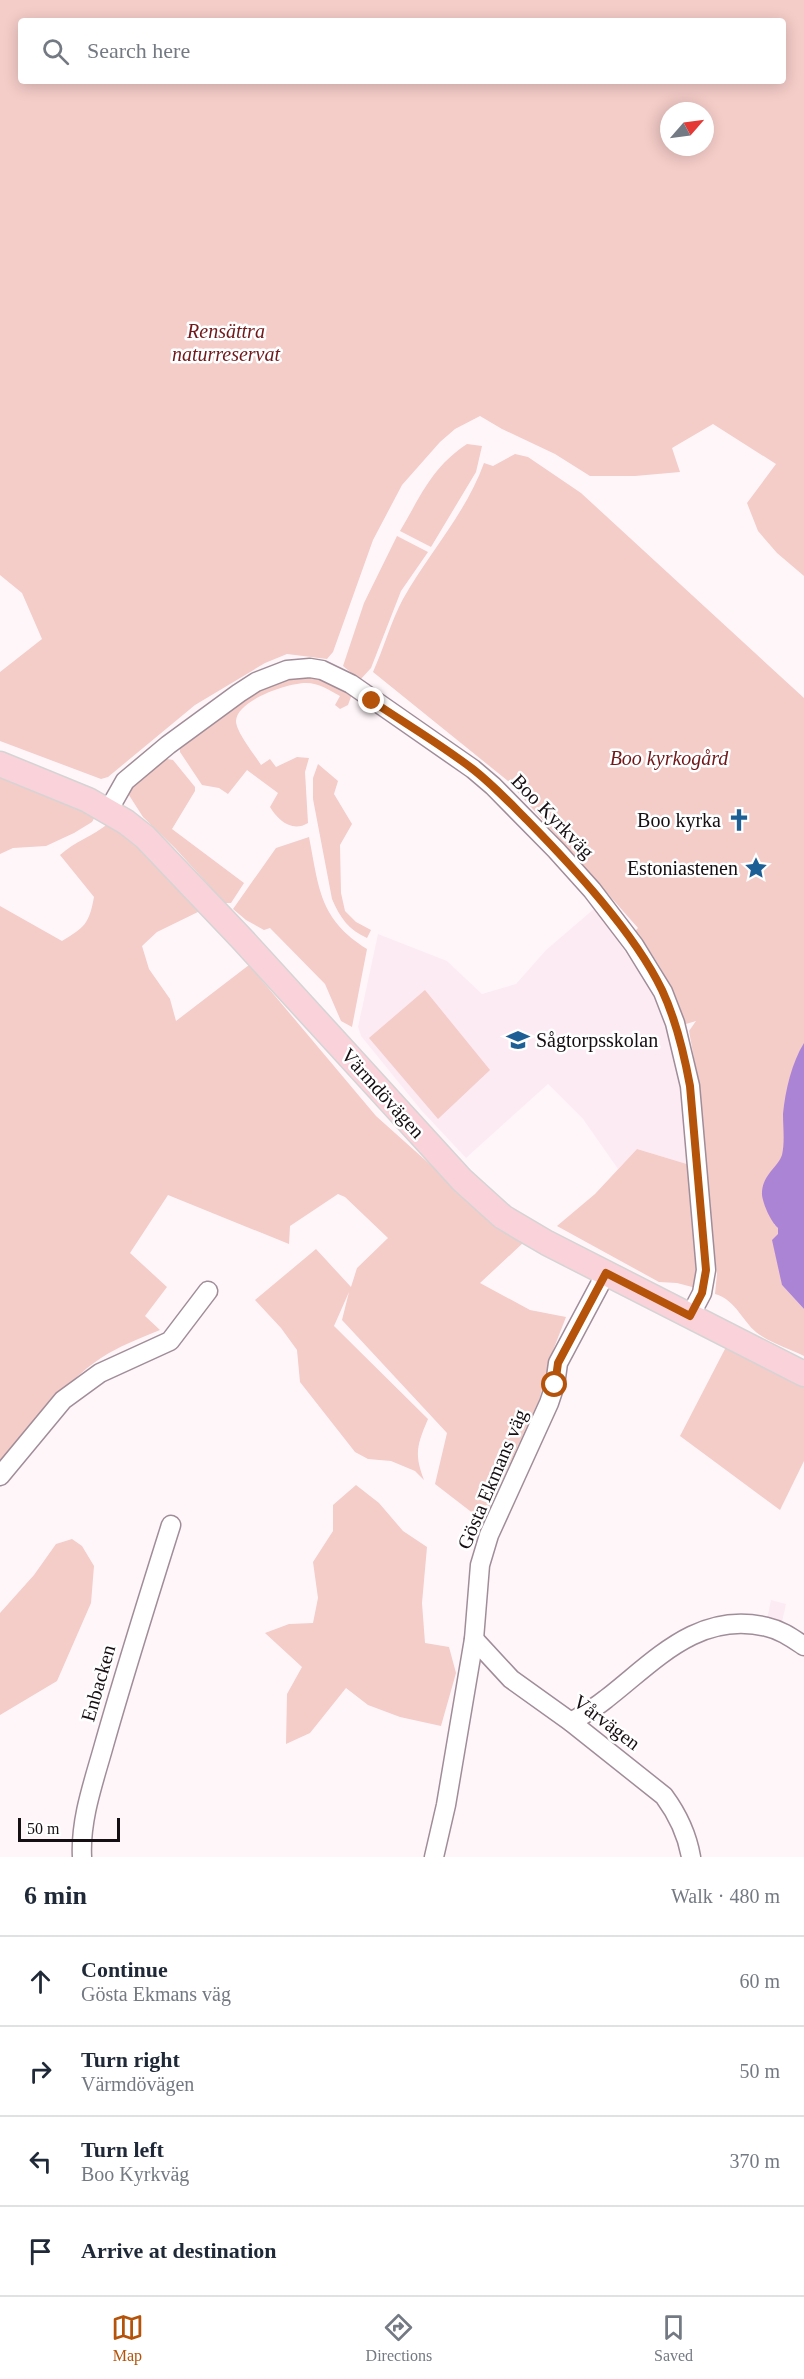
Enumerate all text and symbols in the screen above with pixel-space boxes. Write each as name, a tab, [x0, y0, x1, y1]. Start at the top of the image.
search box	[18, 18, 786, 84]
icon: search	[39, 35, 72, 68]
text: Search here	[87, 38, 190, 63]
north arrow	[660, 102, 714, 156]
park label: Rensättra naturreservat	[172, 320, 281, 365]
route end	[358, 687, 384, 713]
park label: Boo kyrkogård	[610, 747, 729, 770]
street label: Boo Kyrkväg	[507, 769, 599, 863]
church icon: Boo kyrka	[726, 807, 752, 833]
place label: Boo kyrka	[637, 809, 721, 832]
place icon: Estoniastenen	[743, 855, 769, 881]
place label: Estoniastenen	[627, 857, 738, 879]
school or university icon: Sågtorpsskolan	[505, 1027, 531, 1053]
place label: Sågtorpsskolan	[536, 1029, 658, 1052]
street label: Värmdövägen	[336, 1044, 429, 1143]
route start	[541, 1371, 567, 1397]
street label: Gösta Ekmans väg	[453, 1406, 532, 1553]
street label: Enbacken	[77, 1642, 119, 1724]
street label: Vårvägen	[569, 1690, 645, 1755]
scale bar	[18, 1815, 120, 1842]
text: 50 m	[27, 1820, 59, 1837]
text: 6 min	[24, 1881, 87, 1910]
text: Walk · 480 m	[671, 1885, 780, 1907]
text: Continue	[81, 1957, 168, 1982]
icon: ahead	[24, 1965, 57, 1998]
text: 60 m	[739, 1970, 780, 1992]
text: Gösta Ekmans väg	[81, 1983, 231, 2005]
text: Turn right	[81, 2047, 180, 2072]
icon: right	[24, 2055, 57, 2088]
text: 50 m	[739, 2060, 780, 2082]
text: Värmdövägen	[81, 2073, 194, 2095]
text: Turn left	[81, 2137, 164, 2162]
icon: left	[24, 2145, 57, 2178]
text: 370 m	[729, 2150, 780, 2172]
text: Boo Kyrkväg	[81, 2163, 189, 2185]
icon: arrive	[24, 2235, 57, 2268]
text: Arrive at destination	[81, 2238, 277, 2263]
tab: Map	[111, 2311, 144, 2365]
tab: Directions	[366, 2311, 432, 2365]
tab: Saved	[654, 2311, 693, 2365]

